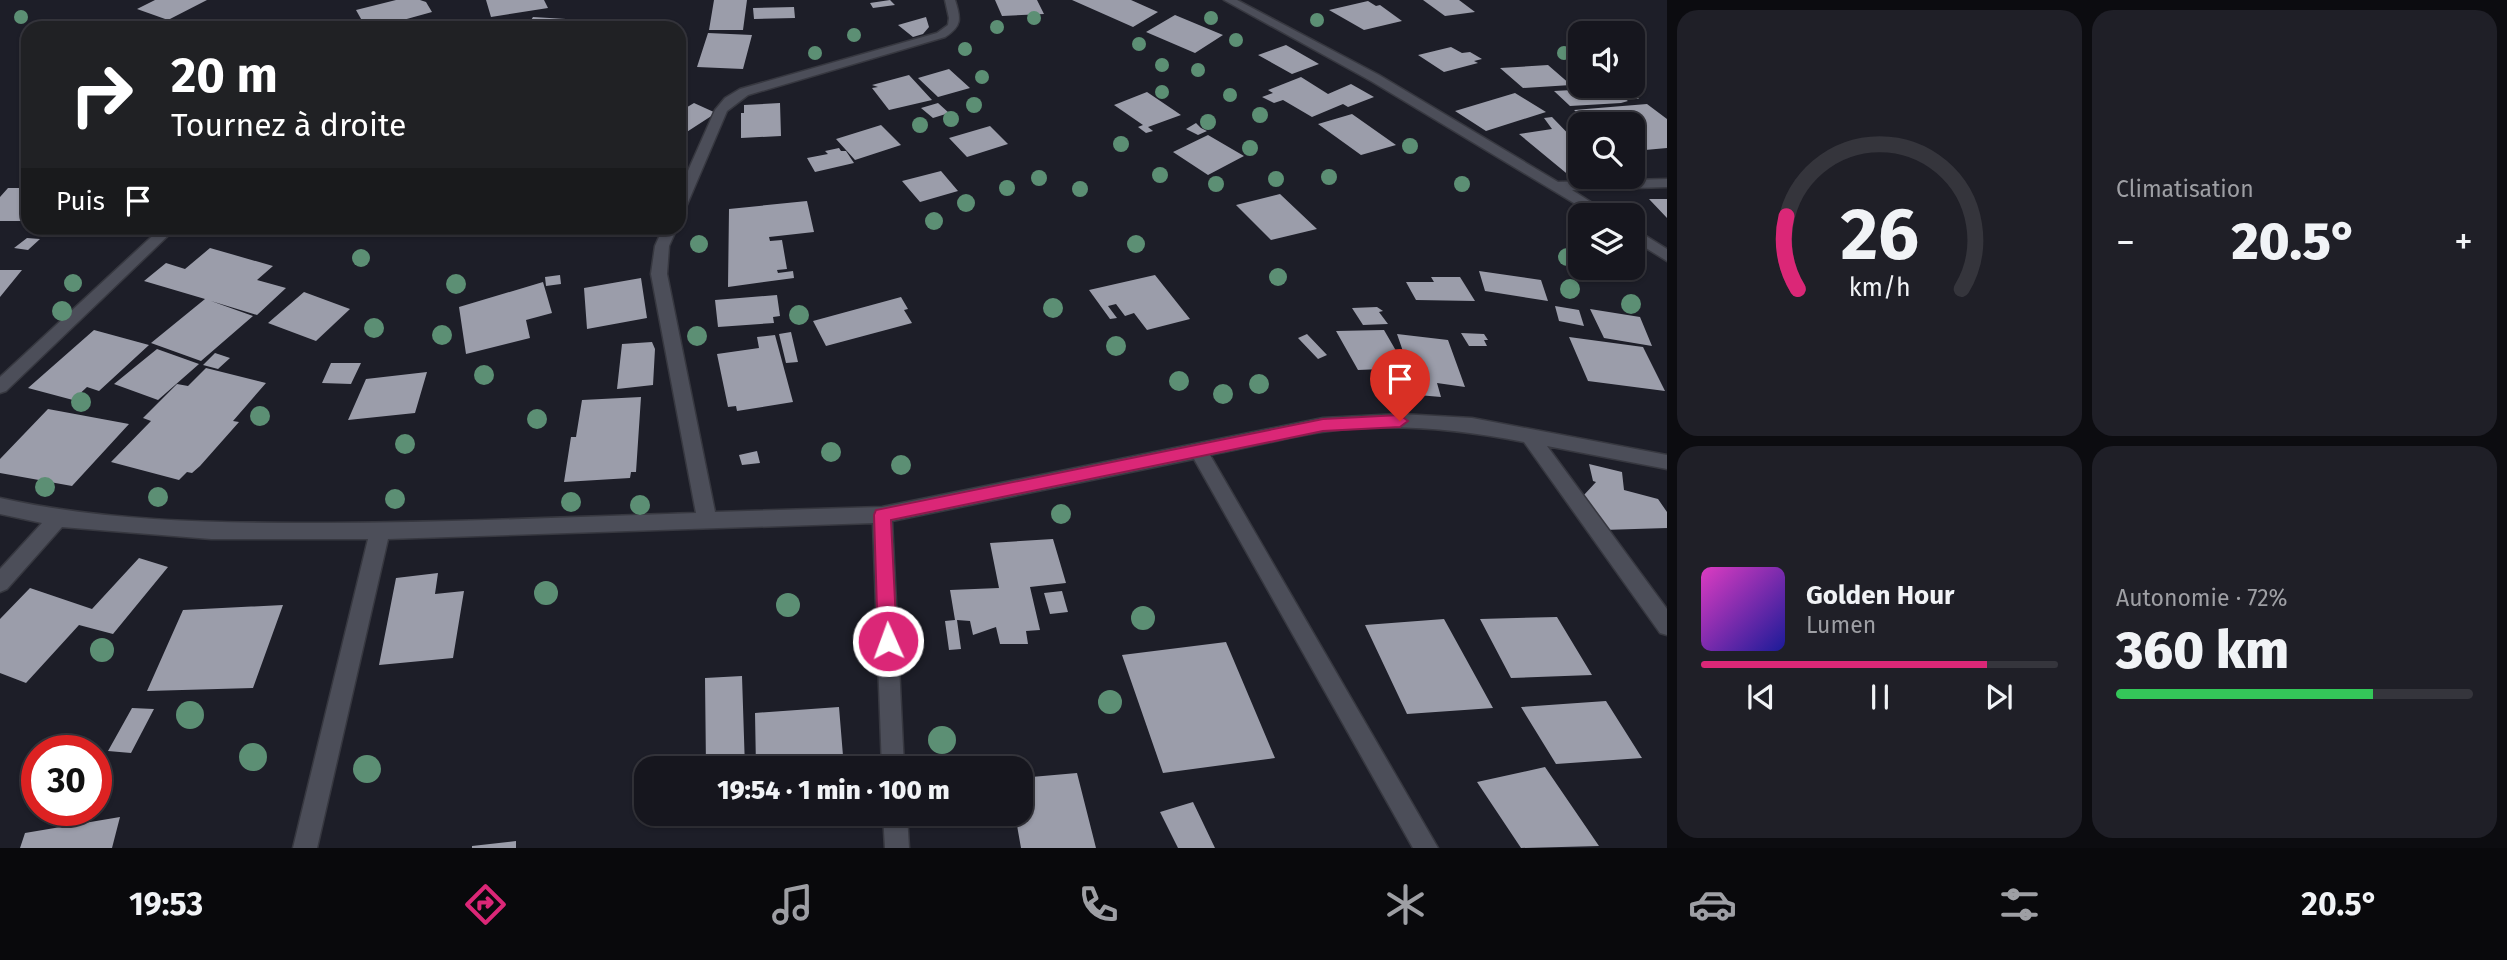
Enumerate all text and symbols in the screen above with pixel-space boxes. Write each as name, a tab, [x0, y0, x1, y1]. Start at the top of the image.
map controls	[1568, 21, 1645, 280]
button: sound	[1568, 21, 1645, 98]
text: 20 m	[171, 46, 278, 105]
icon: right	[56, 49, 147, 140]
text: Tournez à droite	[171, 106, 407, 144]
button: search	[1568, 112, 1645, 189]
text: Climatisation	[2116, 175, 2254, 203]
icon: arrive	[119, 182, 157, 220]
text: Puis	[56, 186, 105, 217]
text: 26	[1840, 191, 1919, 278]
button: layers	[1568, 203, 1645, 280]
text: 20.5°	[2232, 210, 2358, 273]
text: −	[2116, 219, 2135, 265]
text: +	[2454, 219, 2473, 265]
text: km/h	[1849, 273, 1910, 303]
pin	[1370, 349, 1430, 421]
icon: arrive	[1381, 360, 1419, 398]
text: Golden Hour	[1806, 580, 1954, 611]
text: Autonomie · 72%	[2116, 584, 2288, 612]
position arrow	[851, 604, 925, 678]
text: Lumen	[1806, 611, 1876, 639]
text: 360 km	[2116, 619, 2289, 682]
icon: previous	[1742, 678, 1780, 716]
icon: pause	[1861, 678, 1899, 716]
icon: next	[1980, 678, 2018, 716]
speed limit sign: 30	[21, 735, 112, 826]
text: 19:54 · 1 min · 100 m	[717, 775, 950, 806]
icon: directions	[461, 880, 510, 929]
icon: music	[768, 880, 817, 929]
icon: phone	[1074, 880, 1123, 929]
icon: climate	[1381, 880, 1430, 929]
icon: car	[1688, 880, 1737, 929]
icon: filters	[1995, 880, 2044, 929]
text: 19:53	[129, 885, 203, 923]
text: 20.5°	[2301, 885, 2378, 923]

